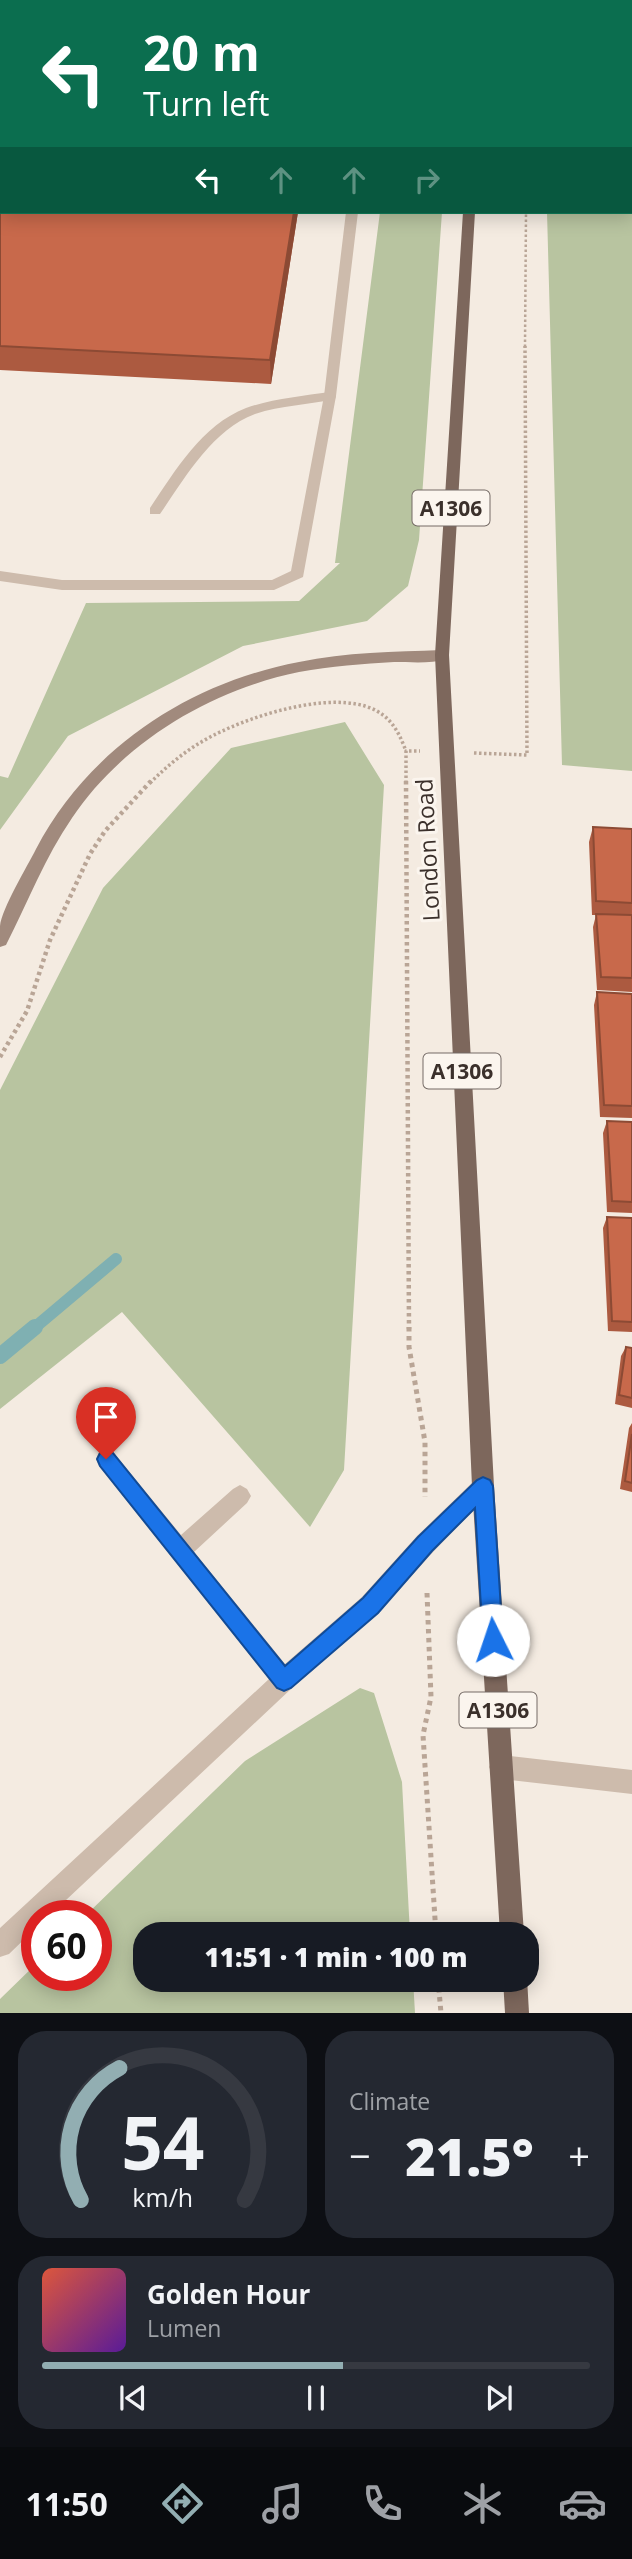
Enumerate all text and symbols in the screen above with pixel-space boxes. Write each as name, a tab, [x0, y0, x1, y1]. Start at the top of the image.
text: 20 m	[143, 19, 260, 85]
icon: left	[28, 28, 119, 119]
text: Turn left	[143, 82, 269, 125]
icon: left	[189, 161, 227, 199]
icon: ahead	[262, 161, 300, 199]
icon: ahead	[335, 161, 373, 199]
icon: right	[408, 161, 446, 199]
road number: A1306	[412, 490, 490, 526]
street label: London Road	[407, 778, 447, 922]
road number: A1306	[424, 1054, 500, 1088]
pin	[76, 1387, 136, 1459]
icon: arrive	[87, 1398, 125, 1436]
position arrow	[456, 1603, 530, 1677]
road number: A1306	[460, 1692, 536, 1728]
speed limit sign: 60	[21, 1900, 112, 1991]
text: 11:51 · 1 min · 100 m	[205, 1939, 467, 1975]
text: Climate	[349, 2085, 430, 2117]
text: 54	[121, 2093, 204, 2192]
text: 21.5°	[405, 2120, 534, 2191]
text: −	[349, 2129, 371, 2181]
text: +	[568, 2129, 590, 2181]
text: km/h	[132, 2180, 193, 2214]
text: Golden Hour	[147, 2276, 310, 2312]
text: Lumen	[147, 2312, 221, 2344]
icon: previous	[114, 2379, 152, 2417]
icon: pause	[297, 2379, 335, 2417]
icon: next	[480, 2379, 518, 2417]
icon: directions	[158, 2479, 207, 2528]
icon: music	[258, 2479, 307, 2528]
icon: phone	[358, 2479, 407, 2528]
icon: climate	[458, 2479, 507, 2528]
icon: car	[558, 2479, 607, 2528]
text: 11:50	[25, 2482, 108, 2525]

